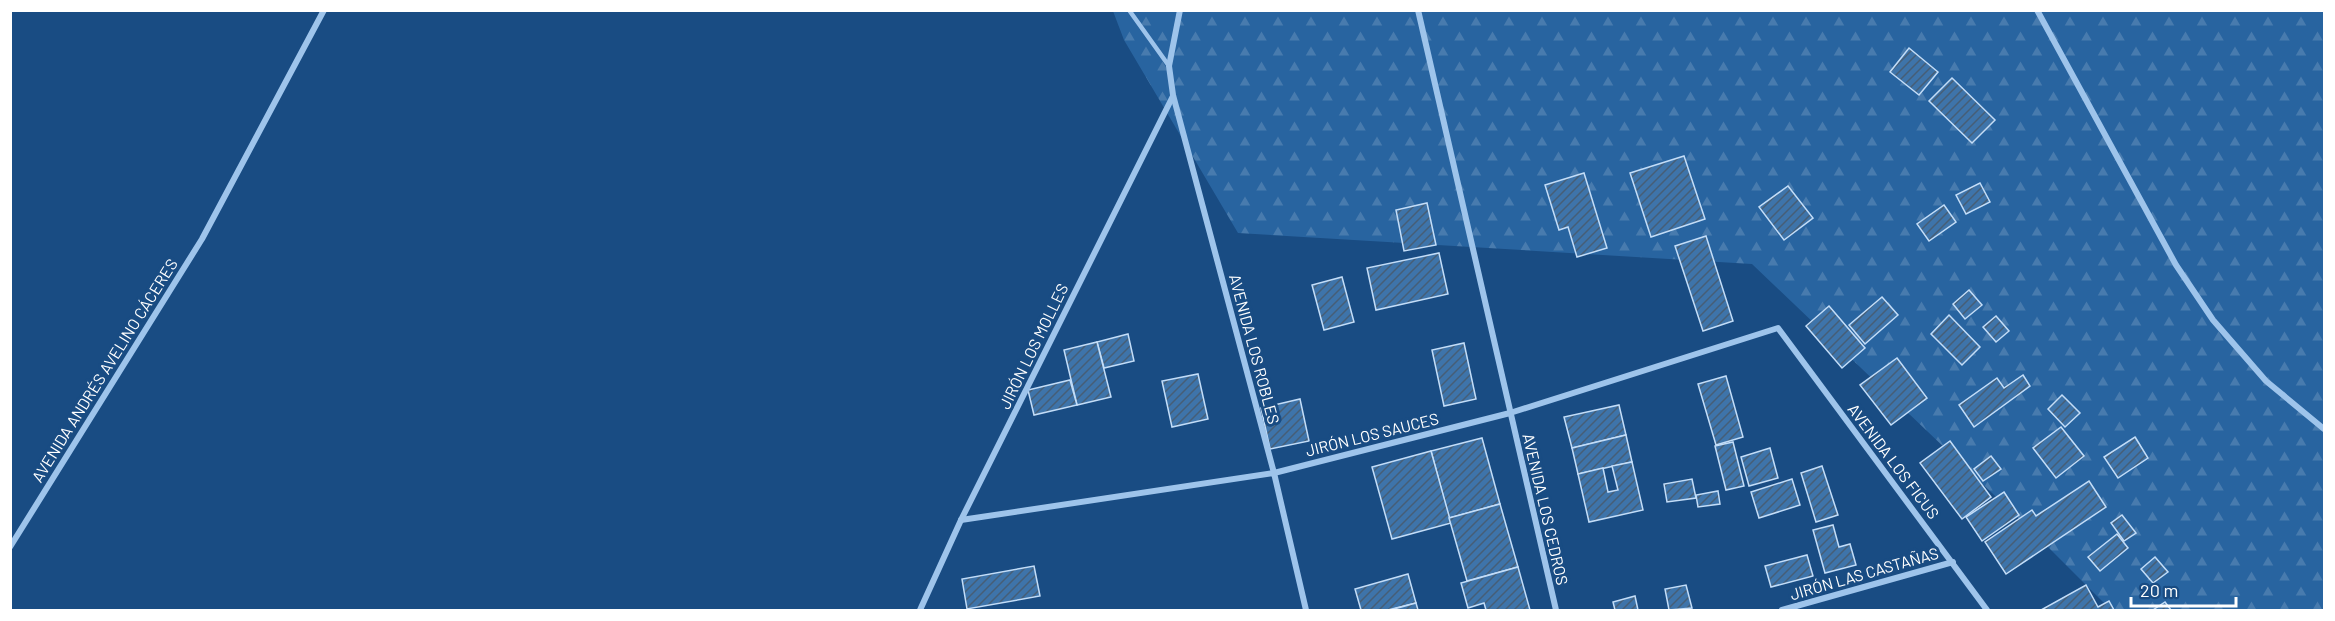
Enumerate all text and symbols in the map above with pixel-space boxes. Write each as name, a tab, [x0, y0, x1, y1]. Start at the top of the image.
street label: AVENIDA ANDRÉS AVELINO CÁCERES	[27, 255, 181, 485]
street label: AVENIDA LOS ROBLES	[1226, 272, 1284, 426]
street label: JIRÓN LOS MOLLES	[994, 280, 1072, 412]
street label: AVENIDA LOS FICUS	[1844, 400, 1944, 522]
street label: JIRÓN LOS SAUCES	[1303, 408, 1441, 460]
street label: AVENIDA LOS CEDROS	[1519, 431, 1573, 587]
street label: JIRÓN LAS CASTAÑAS	[1788, 543, 1940, 603]
scale bar	[2131, 570, 2236, 608]
text: 20 m	[2140, 579, 2178, 601]

